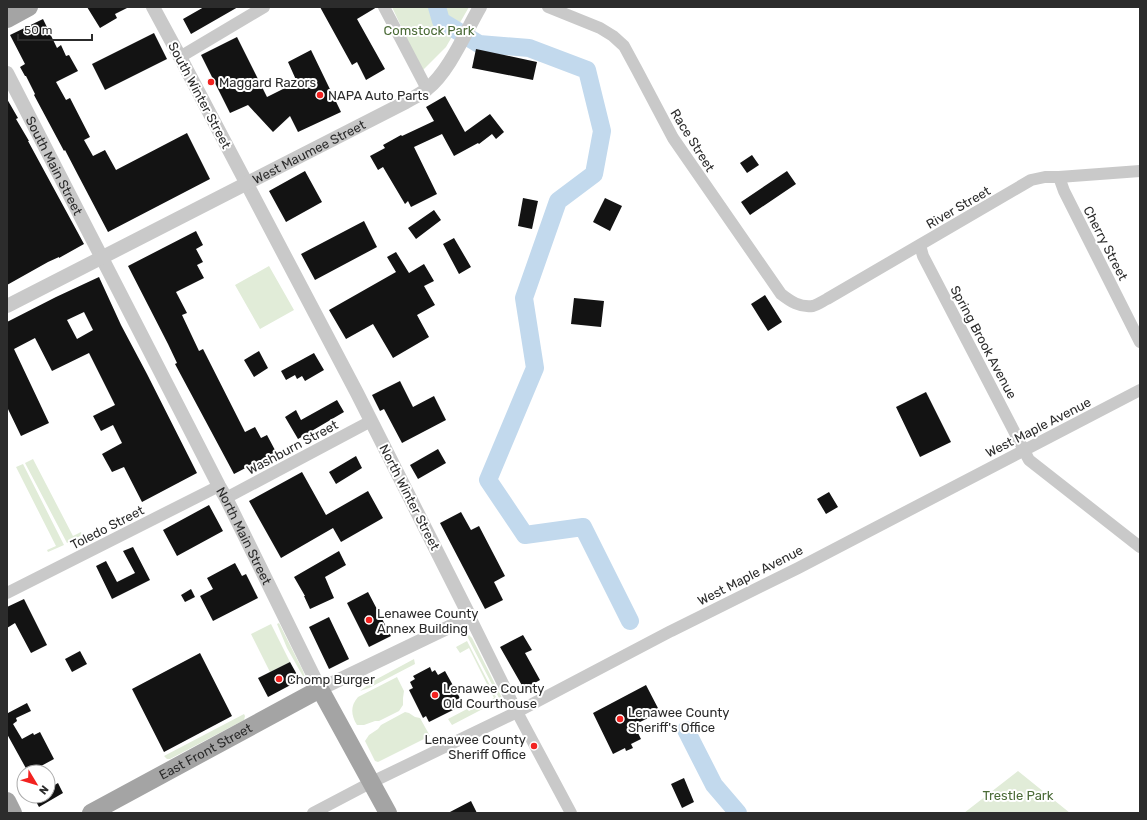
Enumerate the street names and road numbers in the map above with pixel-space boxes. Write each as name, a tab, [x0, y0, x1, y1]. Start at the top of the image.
street label: South Winter Street	[165, 39, 234, 151]
street label: Race Street	[667, 106, 718, 174]
street label: South Main Street	[22, 114, 86, 218]
street label: West Maumee Street	[250, 117, 368, 187]
street label: River Street	[924, 183, 993, 232]
street label: Cherry Street	[1080, 204, 1131, 283]
street label: Spring Brook Avenue	[946, 283, 1020, 402]
street label: West Maple Avenue	[983, 394, 1093, 461]
street label: Washburn Street	[244, 417, 340, 478]
street label: North Winter Street	[376, 442, 443, 553]
street label: North Main Street	[213, 484, 274, 587]
street label: Toledo Street	[68, 503, 146, 552]
street label: West Maple Avenue	[695, 542, 805, 609]
street label: East Front Street	[157, 720, 255, 783]

